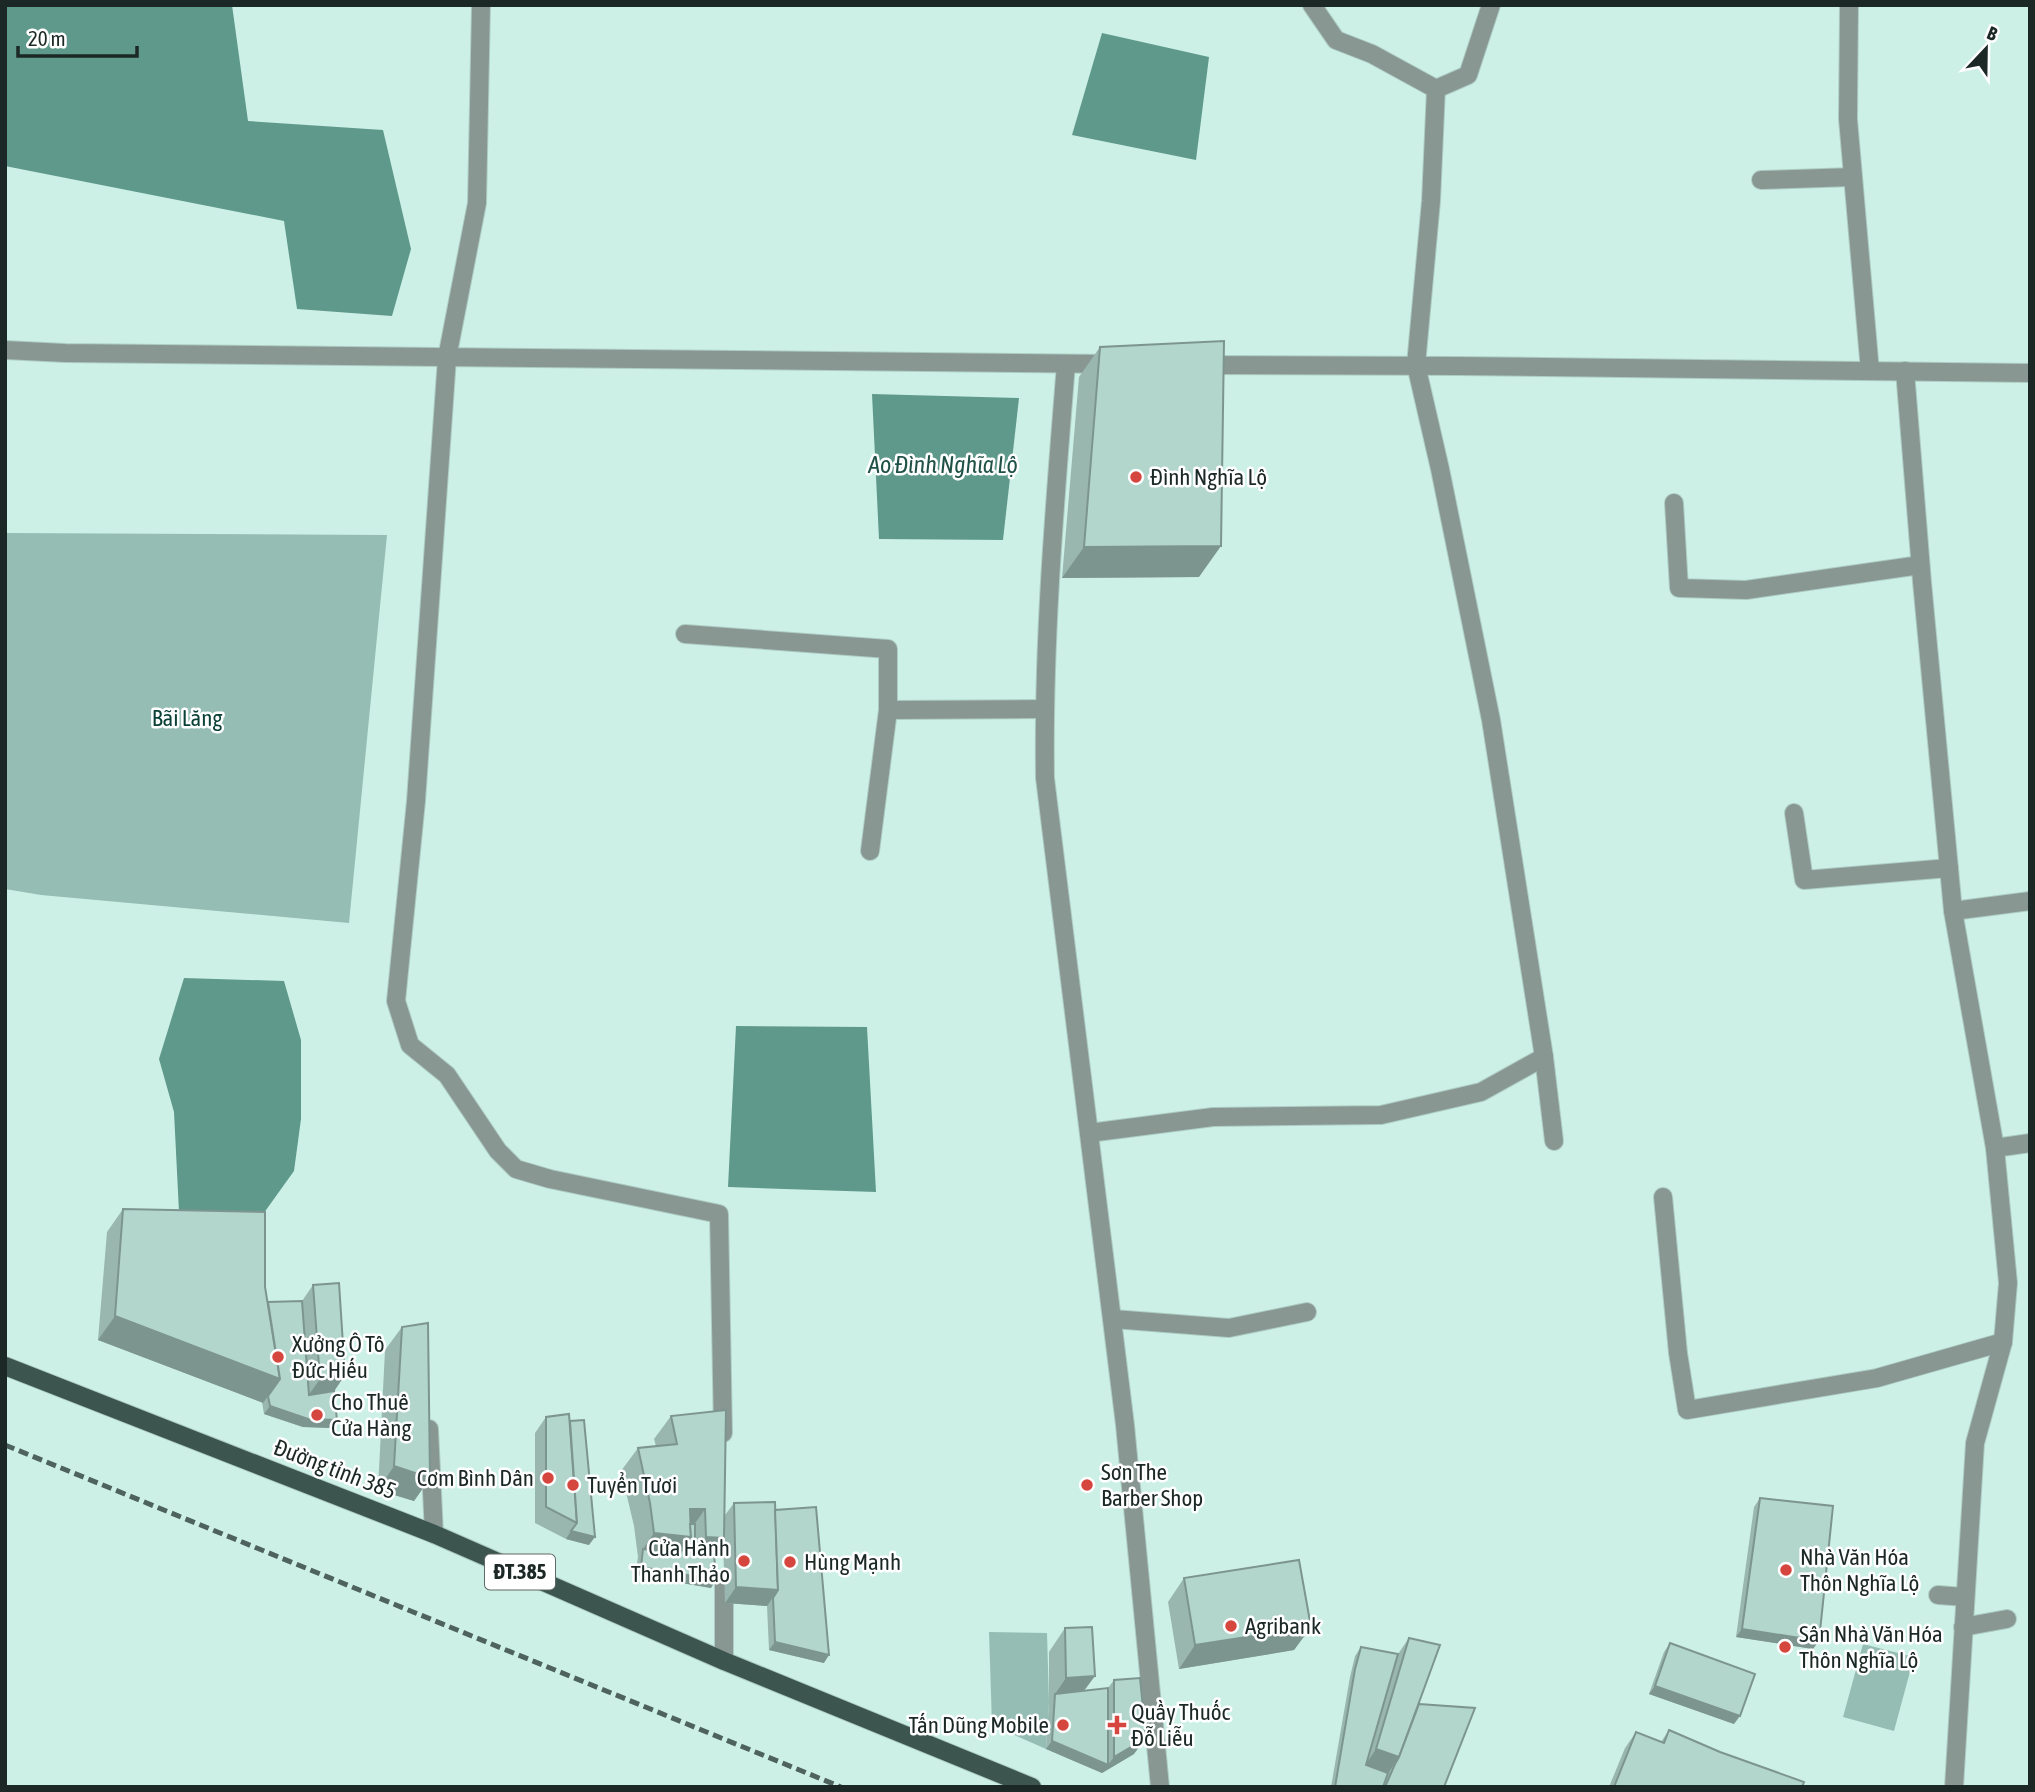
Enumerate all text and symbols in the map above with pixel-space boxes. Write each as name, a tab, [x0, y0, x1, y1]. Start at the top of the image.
scale bar	[18, 14, 136, 58]
north arrow	[1951, 14, 2021, 84]
text: B	[1984, 21, 2001, 45]
text: 20 m	[28, 26, 66, 50]
water label: Ao Đình Nghĩa Lộ	[867, 451, 1018, 478]
place label: Đình Nghĩa Lộ	[1150, 464, 1267, 490]
marker: Đình Nghĩa Lộ	[1128, 469, 1144, 485]
park label: Bãi Lăng	[152, 705, 222, 731]
place label: Xưởng Ô Tô Đức Hiếu	[292, 1331, 385, 1383]
marker: Xưởng Ô Tô Đức Hiếu	[270, 1349, 286, 1365]
place label: Cho Thuê Cửa Hàng	[331, 1389, 412, 1441]
marker: Cho Thuê Cửa Hàng	[309, 1407, 325, 1423]
street label: Đường tỉnh 385	[270, 1434, 400, 1504]
place label: Sơn The Barber Shop	[1101, 1459, 1203, 1511]
place label: Cơm Bình Dân	[417, 1465, 534, 1491]
marker: Cơm Bình Dân	[540, 1470, 556, 1486]
place label: Tuyển Tươi	[587, 1472, 677, 1498]
marker: Tuyển Tươi	[565, 1477, 581, 1493]
marker: Sơn The Barber Shop	[1079, 1477, 1095, 1493]
place label: Cửa Hành Thanh Thảo	[631, 1535, 730, 1587]
place label: Nhà Văn Hóa Thôn Nghĩa Lộ	[1800, 1544, 1919, 1596]
place label: Hùng Mạnh	[804, 1549, 901, 1575]
marker: Cửa Hành Thanh Thảo	[736, 1553, 752, 1569]
road number: ĐT.385	[485, 1554, 555, 1590]
marker: Hùng Mạnh	[782, 1554, 798, 1570]
marker: Nhà Văn Hóa Thôn Nghĩa Lộ	[1778, 1562, 1794, 1578]
place label: Agribank	[1245, 1613, 1321, 1639]
marker: Agribank	[1223, 1618, 1239, 1634]
place label: Sân Nhà Văn Hóa Thôn Nghĩa Lộ	[1799, 1621, 1943, 1673]
marker: Sân Nhà Văn Hóa Thôn Nghĩa Lộ	[1777, 1639, 1793, 1655]
place label: Quầy Thuốc Đỗ Liễu	[1131, 1699, 1231, 1751]
place label: Tấn Dũng Mobile	[909, 1712, 1049, 1738]
marker: Tấn Dũng Mobile	[1055, 1717, 1071, 1733]
marker: Quầy Thuốc Đỗ Liễu	[1109, 1717, 1125, 1733]

